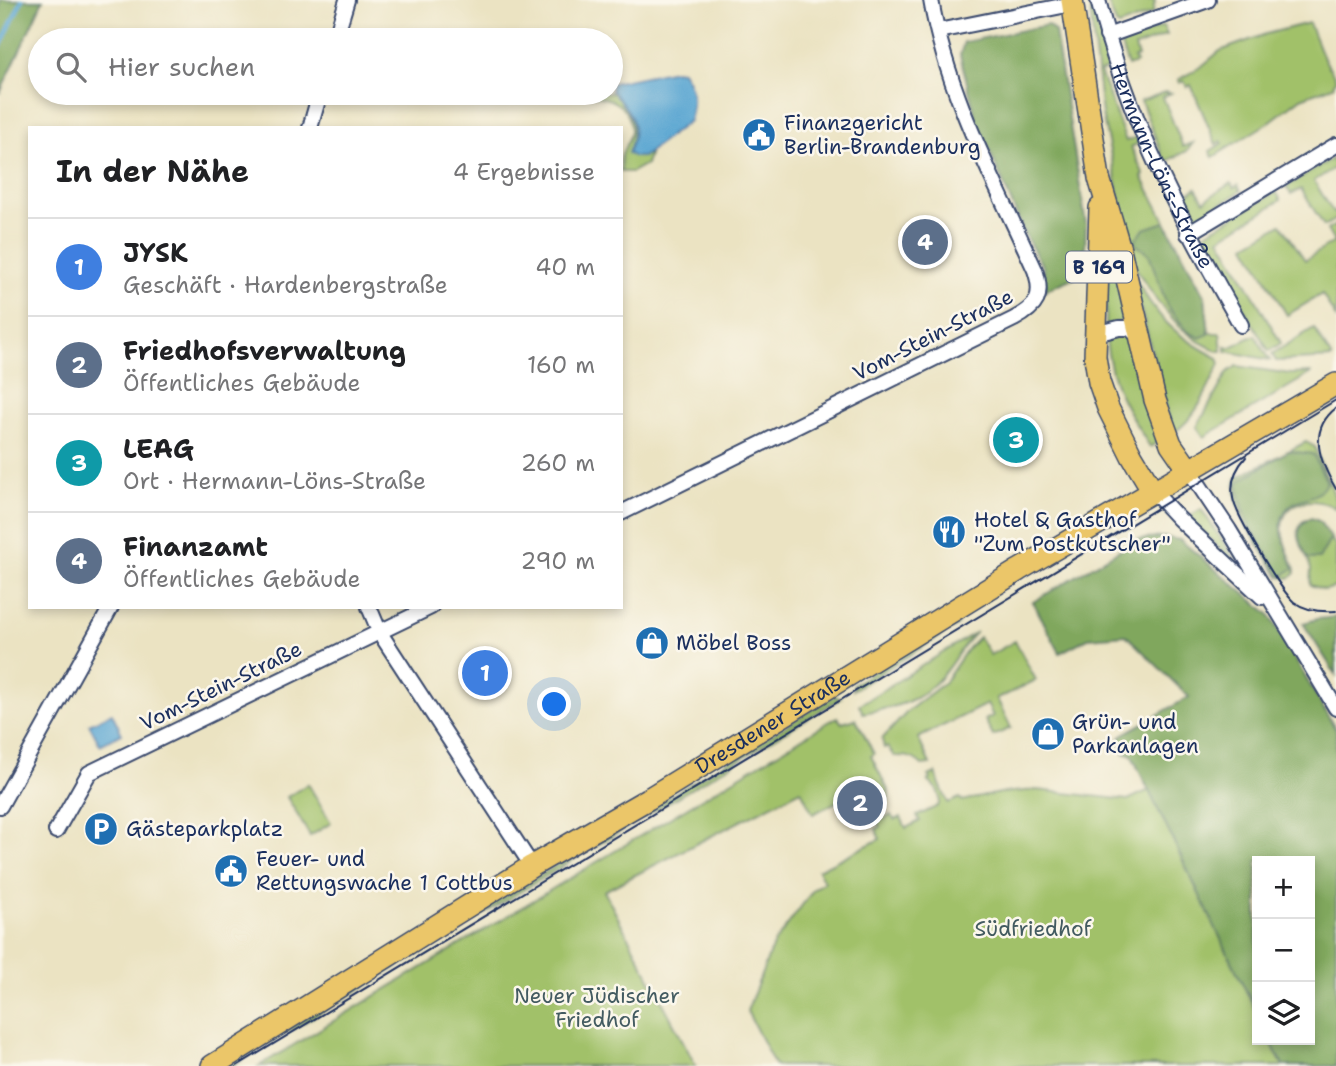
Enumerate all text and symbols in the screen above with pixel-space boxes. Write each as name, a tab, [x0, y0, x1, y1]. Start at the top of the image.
search box	[28, 28, 623, 105]
icon: search	[52, 48, 90, 86]
text: Hier suchen	[108, 49, 255, 84]
street label: Hermann-Löns-Straße	[1103, 59, 1221, 274]
place label: Finanzgericht Berlin-Brandenburg	[784, 109, 981, 161]
public building icon: Finanzgericht Berlin-Brandenburg	[740, 116, 778, 154]
text: In der Nähe	[56, 151, 249, 192]
text: 4 Ergebnisse	[453, 157, 595, 187]
pin: 4	[902, 216, 948, 268]
text: JYSK	[123, 235, 188, 270]
text: 1	[74, 252, 84, 282]
text: 40 m	[535, 252, 595, 282]
road number: B 169	[1066, 252, 1132, 282]
text: Geschäft · Hardenbergstraße	[123, 270, 448, 300]
street label: Vom-Stein-Straße	[848, 282, 1018, 388]
text: Friedhofsverwaltung	[123, 333, 406, 368]
text: 2	[71, 350, 87, 380]
text: 160 m	[527, 350, 595, 380]
text: Öffentliches Gebäude	[123, 368, 361, 398]
pin: 3	[993, 414, 1039, 466]
text: LEAG	[123, 431, 194, 466]
text: 3	[71, 448, 87, 478]
text: 260 m	[521, 448, 595, 478]
text: Ort · Hermann-Löns-Straße	[123, 466, 426, 496]
place label: Hotel & Gasthof "Zum Postkutscher"	[974, 506, 1171, 558]
restaurant icon: Hotel & Gasthof "Zum Postkutscher"	[930, 513, 968, 551]
text: Finanzamt	[123, 529, 268, 564]
text: 4	[71, 546, 87, 576]
text: 290 m	[521, 546, 595, 576]
text: Öffentliches Gebäude	[123, 564, 361, 594]
shop icon: Möbel Boss	[633, 624, 671, 662]
place label: Möbel Boss	[676, 629, 791, 657]
street label: Vom-Stein-Straße	[135, 635, 307, 737]
pin: 1	[462, 647, 508, 699]
street label: Dresdener Straße	[690, 663, 856, 781]
your location	[537, 687, 571, 721]
place label: Grün- und Parkanlagen	[1072, 708, 1199, 760]
shop icon: Grün- und Parkanlagen	[1029, 715, 1067, 753]
pin: 2	[837, 777, 883, 829]
parking icon: Gästeparkplatz	[82, 810, 120, 848]
place label: Gästeparkplatz	[126, 815, 283, 843]
place label: Feuer- und Rettungswache 1 Cottbus	[256, 845, 513, 897]
public building icon: Feuer- und Rettungswache 1 Cottbus	[212, 852, 250, 890]
map controls	[1252, 856, 1315, 1045]
button: +	[1252, 856, 1315, 919]
park label: Südfriedhof	[975, 915, 1092, 943]
button: −	[1252, 919, 1315, 982]
park label: Neuer Jüdischer Friedhof	[514, 982, 680, 1034]
button: layers	[1252, 982, 1315, 1045]

